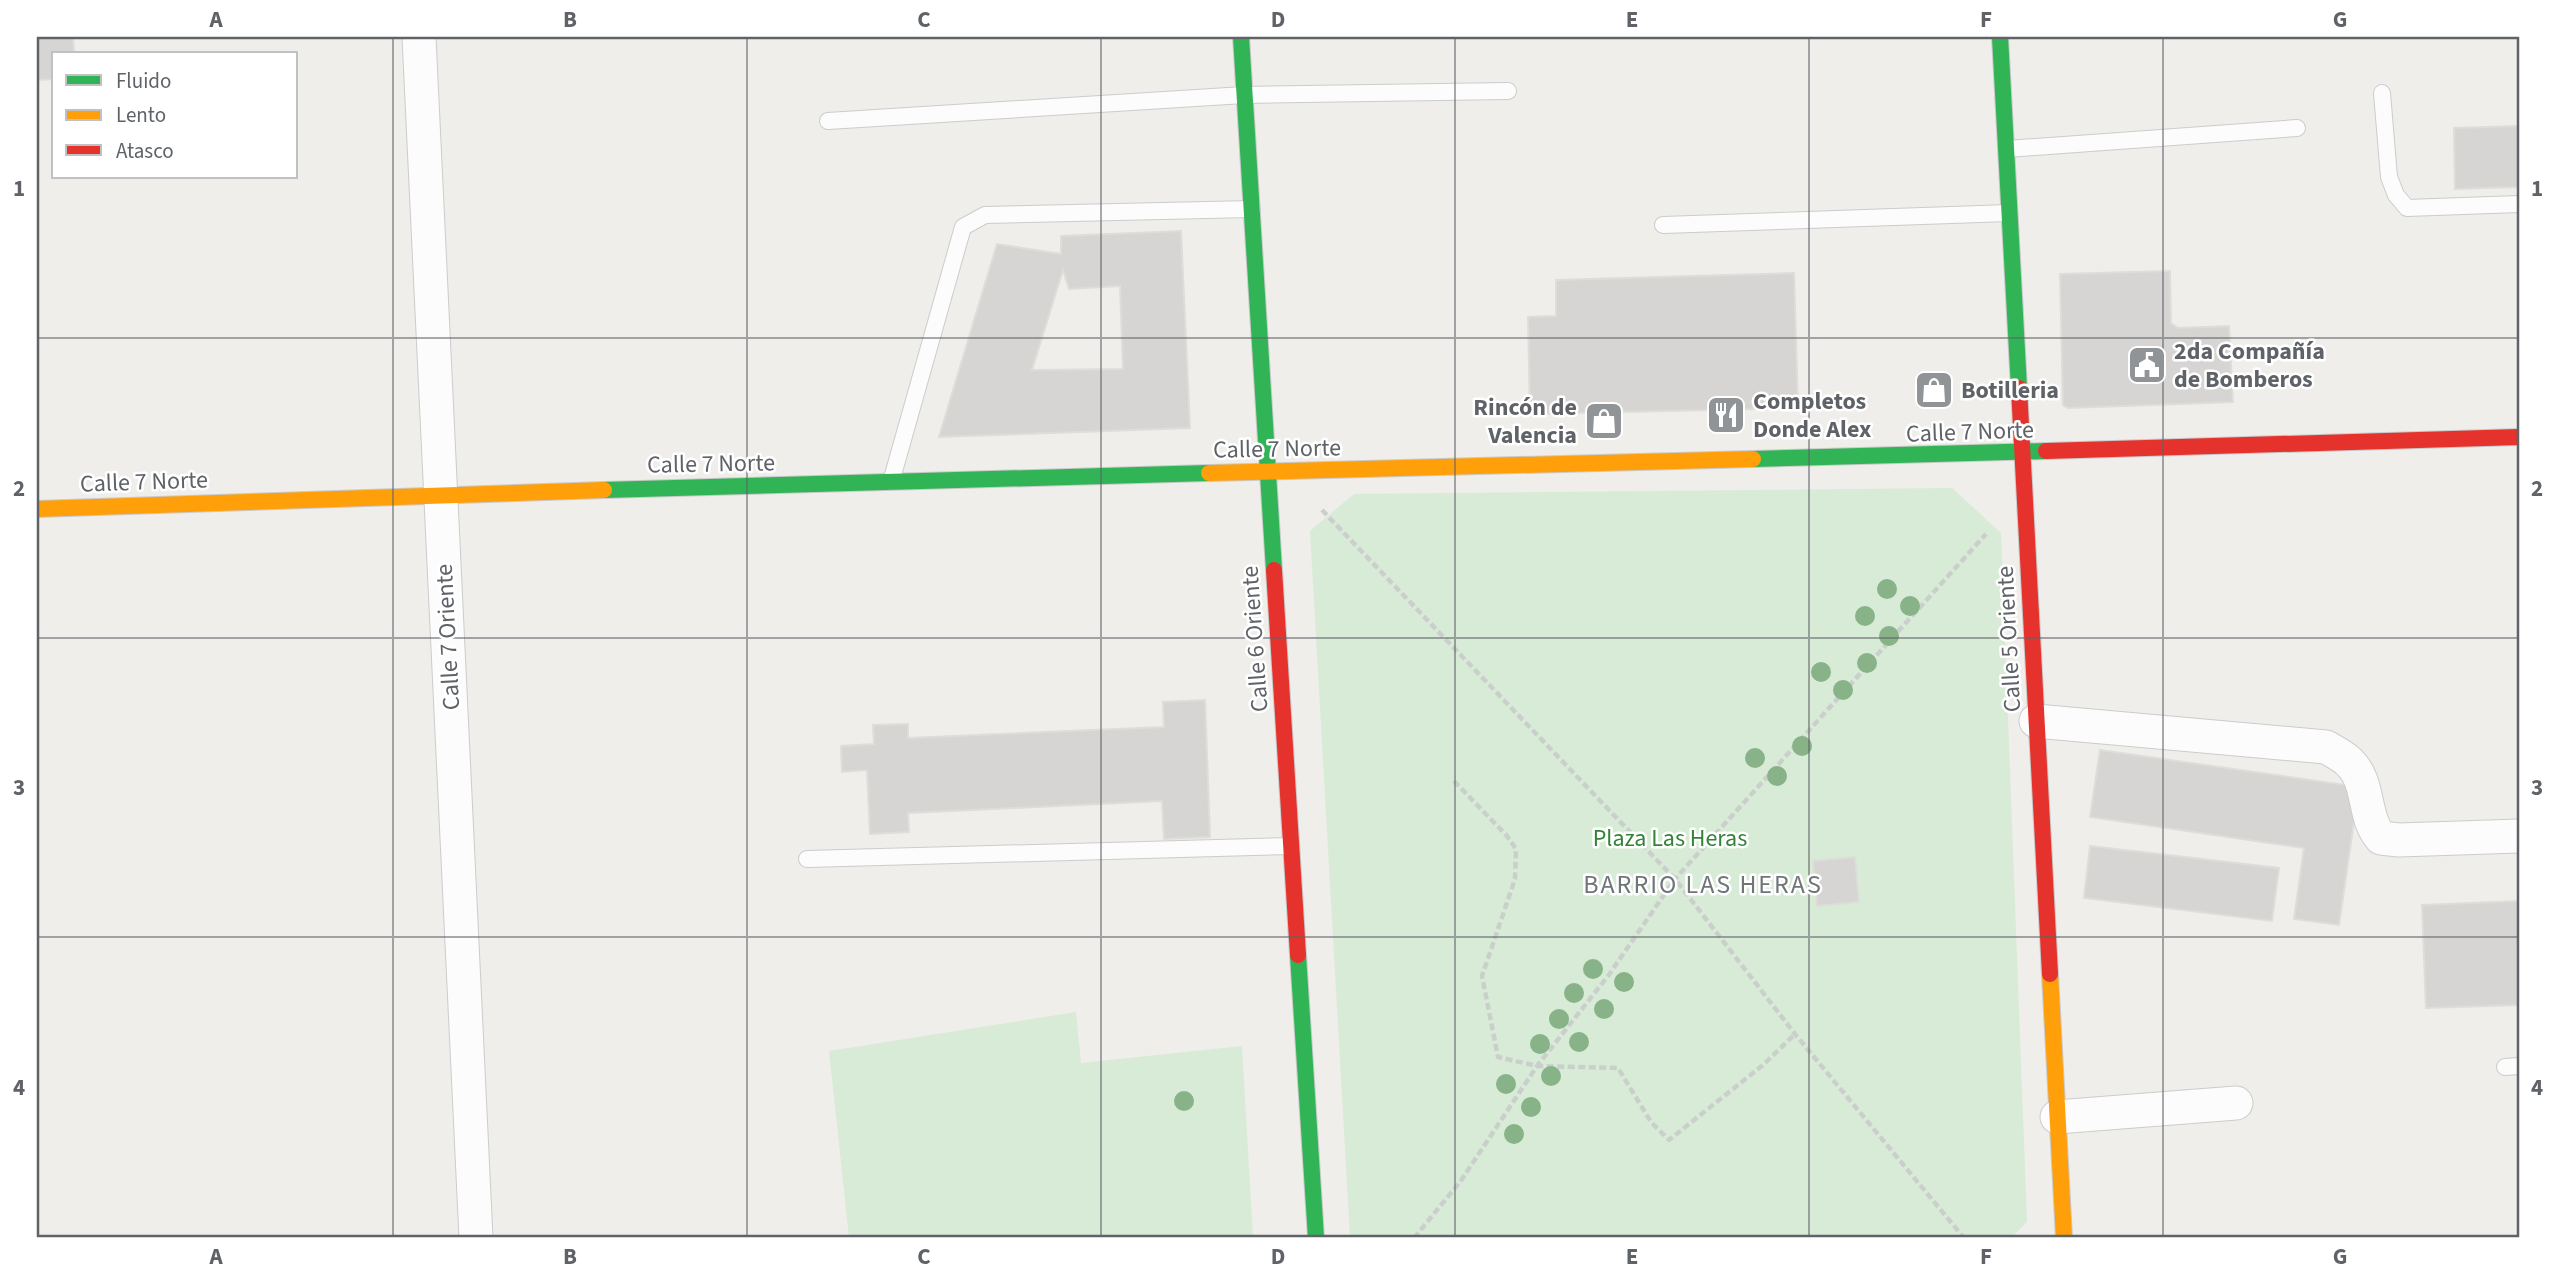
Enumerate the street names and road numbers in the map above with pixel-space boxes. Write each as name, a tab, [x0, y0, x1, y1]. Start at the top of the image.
street label: Calle 7 Norte	[1905, 412, 2035, 452]
street label: Calle 7 Norte	[1213, 430, 1341, 468]
street label: Calle 7 Norte	[647, 445, 775, 483]
street label: Calle 7 Norte	[79, 462, 209, 502]
street label: Calle 7 Oriente	[427, 563, 469, 711]
street label: Calle 6 Oriente	[1232, 565, 1278, 713]
street label: Calle 5 Oriente	[1988, 565, 2030, 713]

